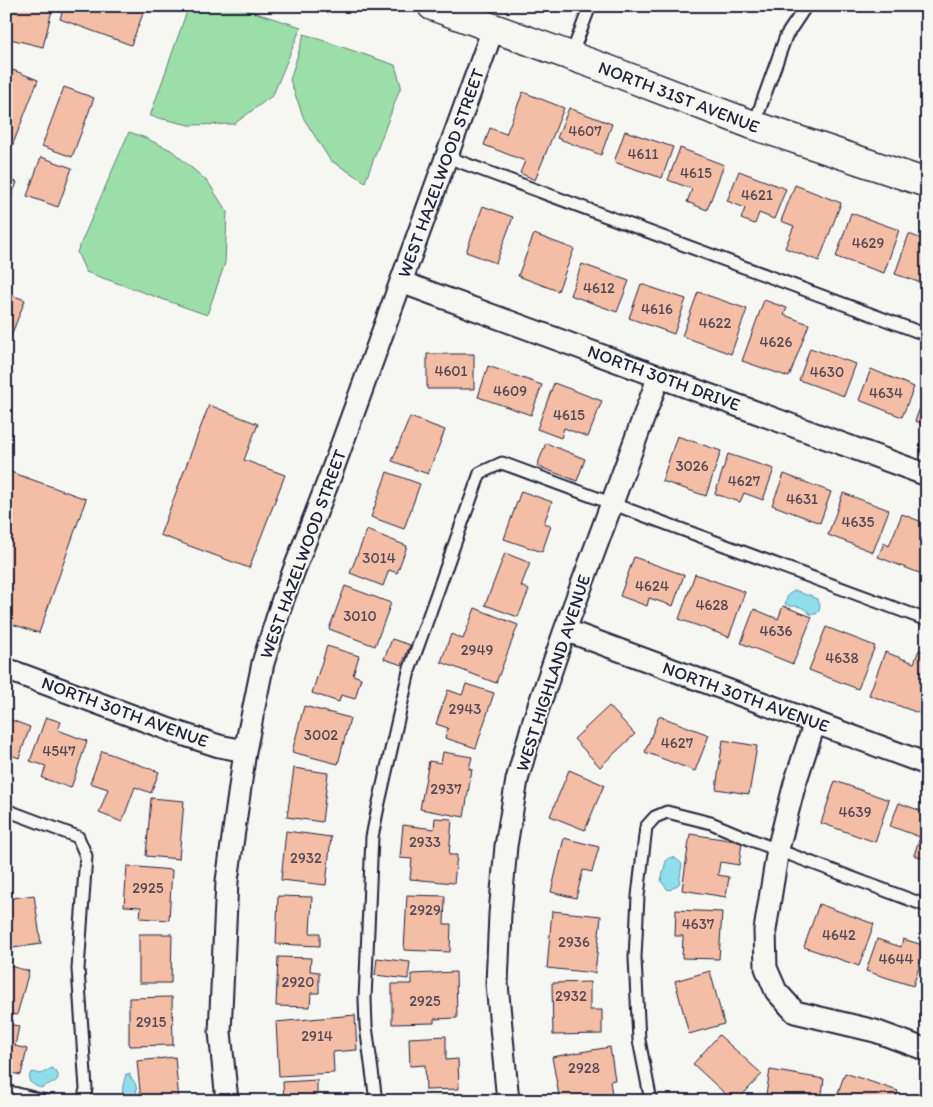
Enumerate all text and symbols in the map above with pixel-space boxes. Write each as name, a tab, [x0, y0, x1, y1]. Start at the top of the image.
street label: NORTH 31ST AVENUE	[595, 56, 763, 138]
street label: WEST HAZELWOOD STREET	[393, 65, 489, 281]
house number: 4607	[568, 122, 602, 140]
house number: 4611	[628, 145, 658, 163]
house number: 4615	[680, 164, 712, 182]
house number: 4621	[741, 186, 773, 204]
house number: 4629	[852, 234, 884, 252]
house number: 4612	[583, 279, 615, 297]
house number: 4616	[641, 300, 673, 318]
house number: 4622	[699, 314, 731, 332]
house number: 4626	[760, 333, 792, 351]
street label: NORTH 30TH DRIVE	[585, 340, 743, 416]
house number: 4601	[434, 362, 468, 380]
house number: 4630	[810, 363, 844, 381]
house number: 4609	[493, 382, 527, 400]
house number: 4634	[869, 384, 903, 402]
house number: 4615	[553, 406, 585, 424]
street label: WEST HAZELWOOD STREET	[255, 446, 351, 662]
house number: 3026	[675, 457, 709, 475]
house number: 4627	[728, 472, 761, 490]
house number: 4631	[786, 490, 818, 508]
house number: 4635	[841, 513, 875, 531]
house number: 3014	[362, 549, 396, 567]
street label: WEST HIGHLAND AVENUE	[511, 572, 595, 774]
house number: 4624	[635, 577, 669, 595]
house number: 4628	[695, 596, 729, 614]
house number: 3010	[343, 607, 377, 625]
house number: 4636	[759, 622, 793, 640]
house number: 2949	[461, 641, 493, 659]
house number: 4638	[825, 649, 859, 667]
street label: NORTH 30TH AVENUE	[660, 657, 833, 737]
street label: NORTH 30TH AVENUE	[39, 672, 212, 752]
house number: 2943	[449, 700, 481, 718]
house number: 3002	[304, 726, 338, 744]
house number: 4627	[661, 734, 694, 752]
house number: 4547	[42, 742, 76, 760]
house number: 2937	[430, 780, 462, 798]
house number: 4639	[839, 803, 872, 821]
house number: 2933	[409, 833, 441, 851]
house number: 2932	[290, 849, 322, 867]
house number: 2925	[132, 879, 164, 897]
house number: 2929	[409, 901, 441, 919]
house number: 4637	[682, 915, 715, 933]
house number: 4642	[822, 926, 856, 944]
house number: 2936	[558, 933, 590, 951]
house number: 4644	[879, 950, 913, 968]
house number: 2920	[282, 973, 314, 991]
house number: 2932	[555, 987, 587, 1005]
house number: 2925	[409, 992, 441, 1010]
house number: 2915	[136, 1013, 166, 1031]
house number: 2914	[301, 1027, 333, 1045]
house number: 2928	[568, 1059, 600, 1077]

